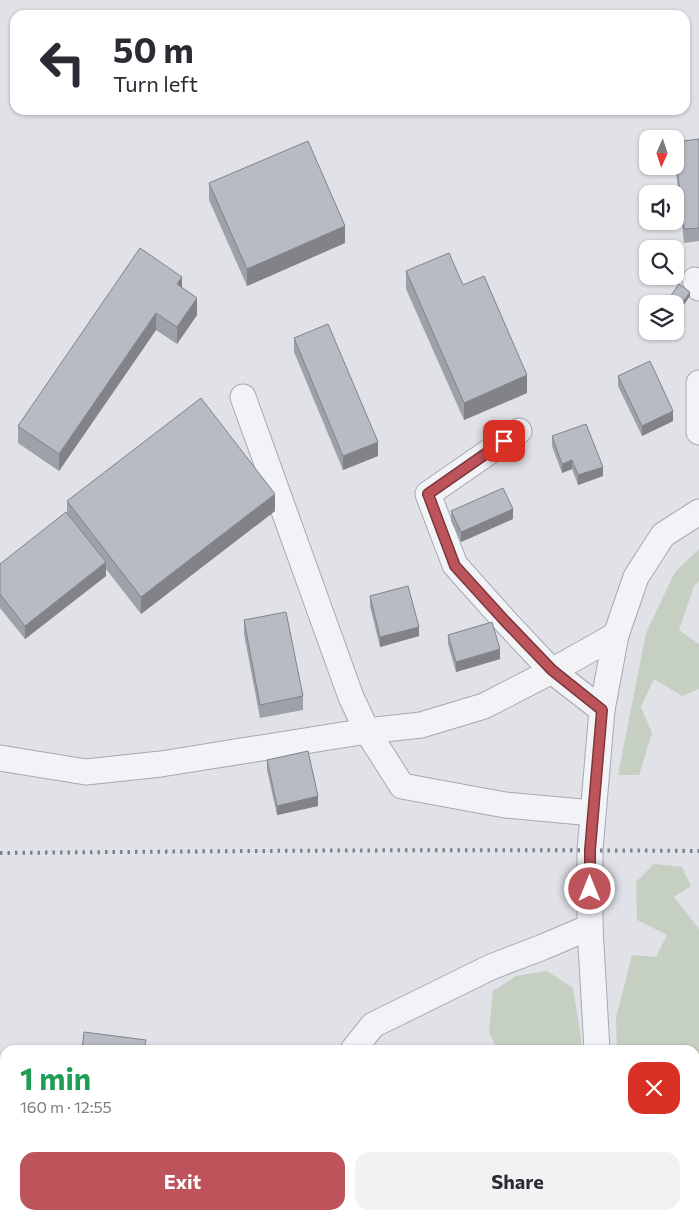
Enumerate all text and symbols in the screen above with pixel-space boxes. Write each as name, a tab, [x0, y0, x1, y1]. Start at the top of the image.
text: 50 m	[113, 27, 194, 70]
icon: left	[30, 30, 95, 95]
text: Turn left	[113, 70, 198, 97]
north arrow	[639, 130, 684, 175]
map controls	[639, 130, 684, 340]
button: sound	[639, 185, 684, 230]
button: search	[639, 240, 684, 285]
button: layers	[639, 295, 684, 340]
pin	[483, 420, 525, 462]
icon: arrive	[490, 427, 518, 455]
position arrow	[563, 862, 615, 914]
text: 1 min	[20, 1059, 91, 1096]
button: close	[628, 1062, 680, 1114]
text: 160 m · 12:55	[20, 1097, 112, 1116]
button: Exit	[20, 1152, 345, 1210]
button: Share	[355, 1152, 680, 1210]

